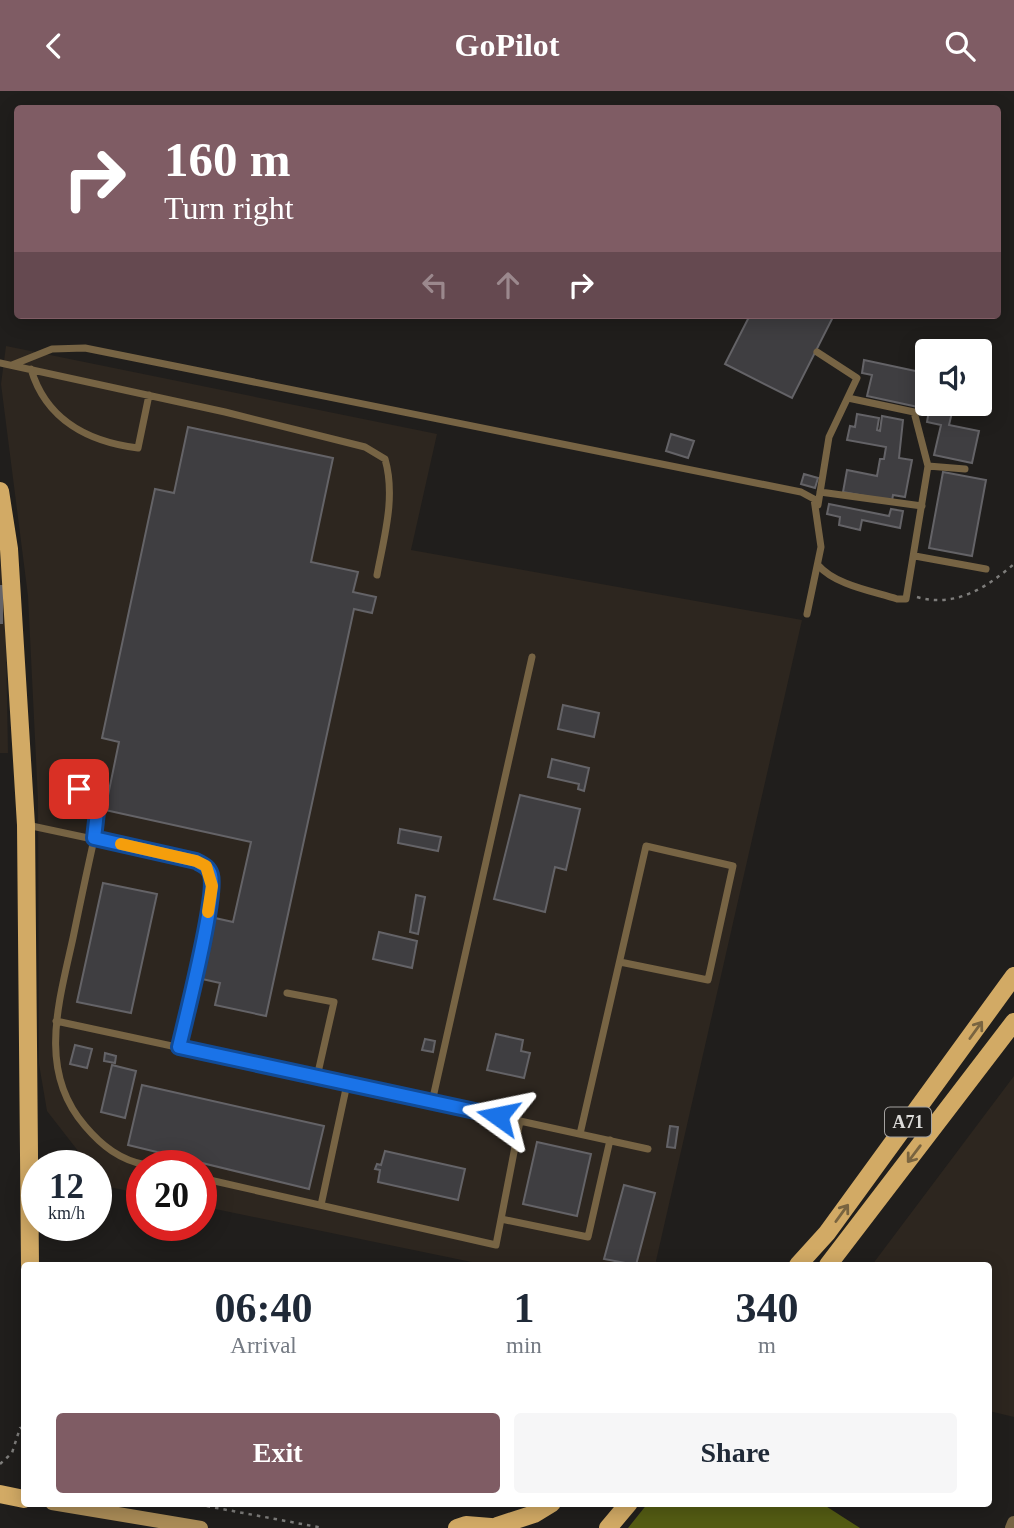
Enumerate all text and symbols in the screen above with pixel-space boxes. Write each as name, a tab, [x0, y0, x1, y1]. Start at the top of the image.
icon: back	[35, 27, 73, 65]
text: GoPilot	[455, 27, 559, 63]
icon: search	[941, 27, 979, 65]
text: 160 m	[164, 132, 291, 187]
icon: right	[49, 133, 140, 224]
text: Turn right	[164, 190, 294, 226]
icon: left	[416, 266, 454, 304]
icon: ahead	[489, 266, 527, 304]
icon: right	[562, 266, 600, 304]
map controls	[915, 339, 992, 416]
button: sound	[915, 339, 992, 416]
pin	[49, 759, 109, 819]
icon: arrive	[60, 770, 98, 808]
one-way arrow	[969, 1021, 984, 1040]
position arrow	[461, 1079, 535, 1153]
road number: A71	[885, 1107, 931, 1137]
one-way arrow	[906, 1144, 921, 1163]
speed limit sign: 20	[126, 1150, 217, 1241]
text: 12	[49, 1167, 84, 1206]
text: km/h	[48, 1203, 85, 1223]
one-way arrow	[835, 1204, 849, 1223]
text: 06:40	[215, 1285, 313, 1331]
text: 1	[513, 1285, 534, 1331]
text: 340	[735, 1285, 798, 1331]
text: Arrival	[230, 1333, 297, 1358]
text: min	[506, 1333, 542, 1358]
text: m	[758, 1333, 776, 1358]
button: Exit	[56, 1413, 500, 1493]
button: Share	[514, 1413, 957, 1493]

